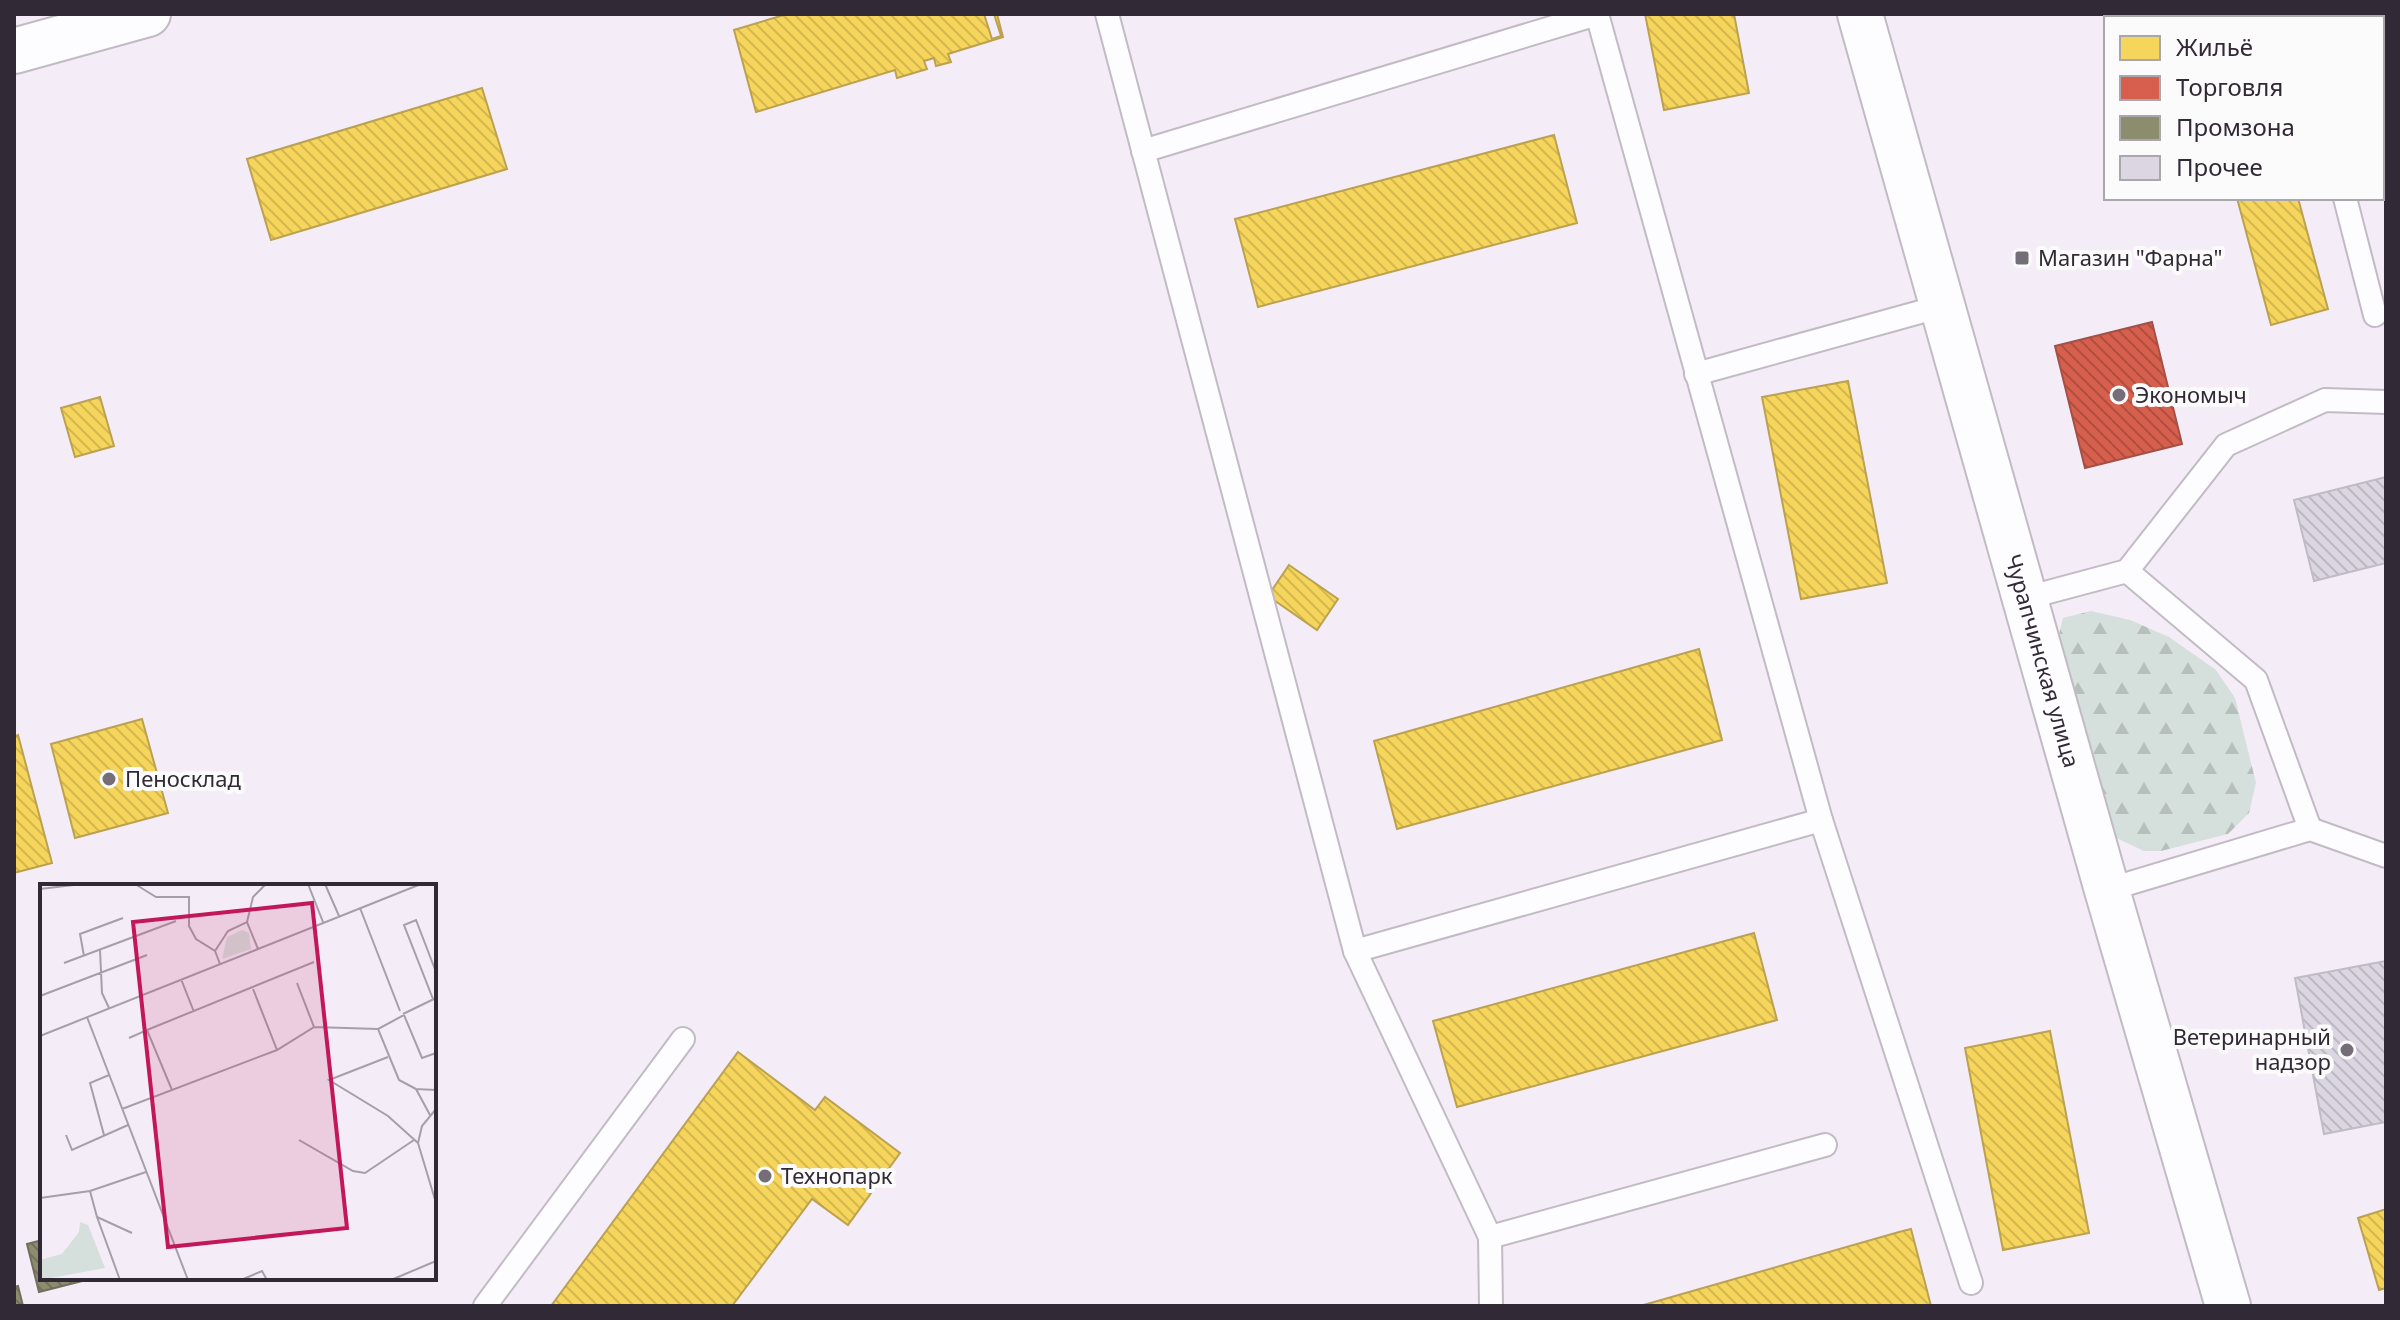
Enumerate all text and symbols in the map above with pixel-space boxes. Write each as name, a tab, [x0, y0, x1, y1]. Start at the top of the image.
legend	[2104, 16, 2384, 200]
text: Жильё	[2176, 30, 2253, 63]
text: Торговля	[2176, 70, 2283, 103]
text: Промзона	[2176, 110, 2295, 143]
text: Прочее	[2176, 150, 2263, 183]
place label: Магазин "Фарна"	[2038, 242, 2223, 272]
marker: Магазин "Фарна"	[2013, 249, 2031, 267]
place label: Экономыч	[2135, 379, 2247, 409]
marker: Экономыч	[2110, 386, 2128, 404]
street label: Чурапчинская улица	[1999, 550, 2088, 771]
place label: Пеносклад	[125, 763, 241, 793]
marker: Пеносклад	[100, 770, 118, 788]
inset map	[40, 884, 436, 1280]
place label: Ветеринарный надзор	[2173, 1021, 2331, 1076]
marker: Ветеринарный надзор	[2338, 1041, 2356, 1059]
place label: Технопарк	[781, 1160, 893, 1190]
marker: Технопарк	[756, 1167, 774, 1185]

